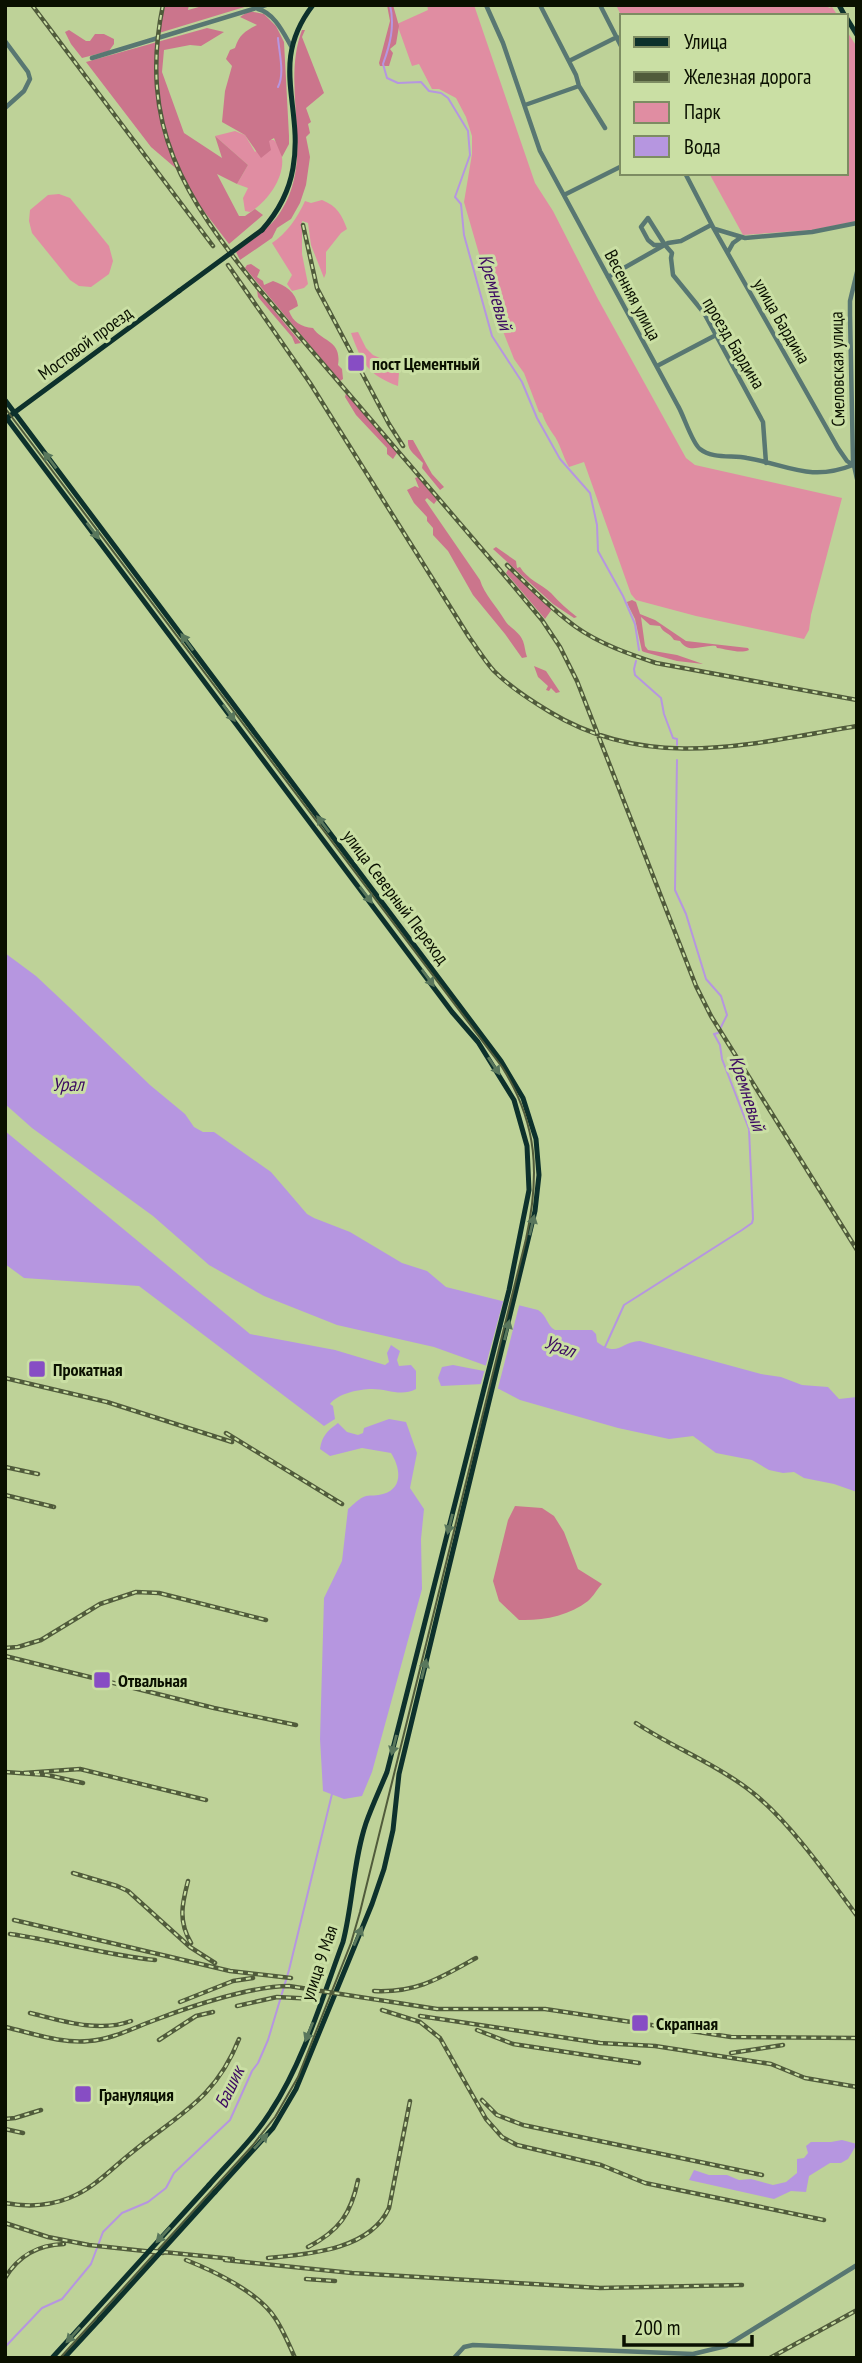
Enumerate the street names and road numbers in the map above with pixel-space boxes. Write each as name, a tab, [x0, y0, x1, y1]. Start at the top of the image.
street label: Весенняя улица	[599, 246, 667, 344]
street label: улица Бардина	[748, 274, 816, 368]
street label: проезд Бардина	[698, 293, 770, 393]
street label: Мостовой проезд	[34, 301, 137, 385]
street label: Смеловская улица	[824, 311, 850, 427]
street label: улица Северный Переход	[338, 825, 454, 969]
street label: улица 9 Мая	[295, 1922, 343, 2004]

